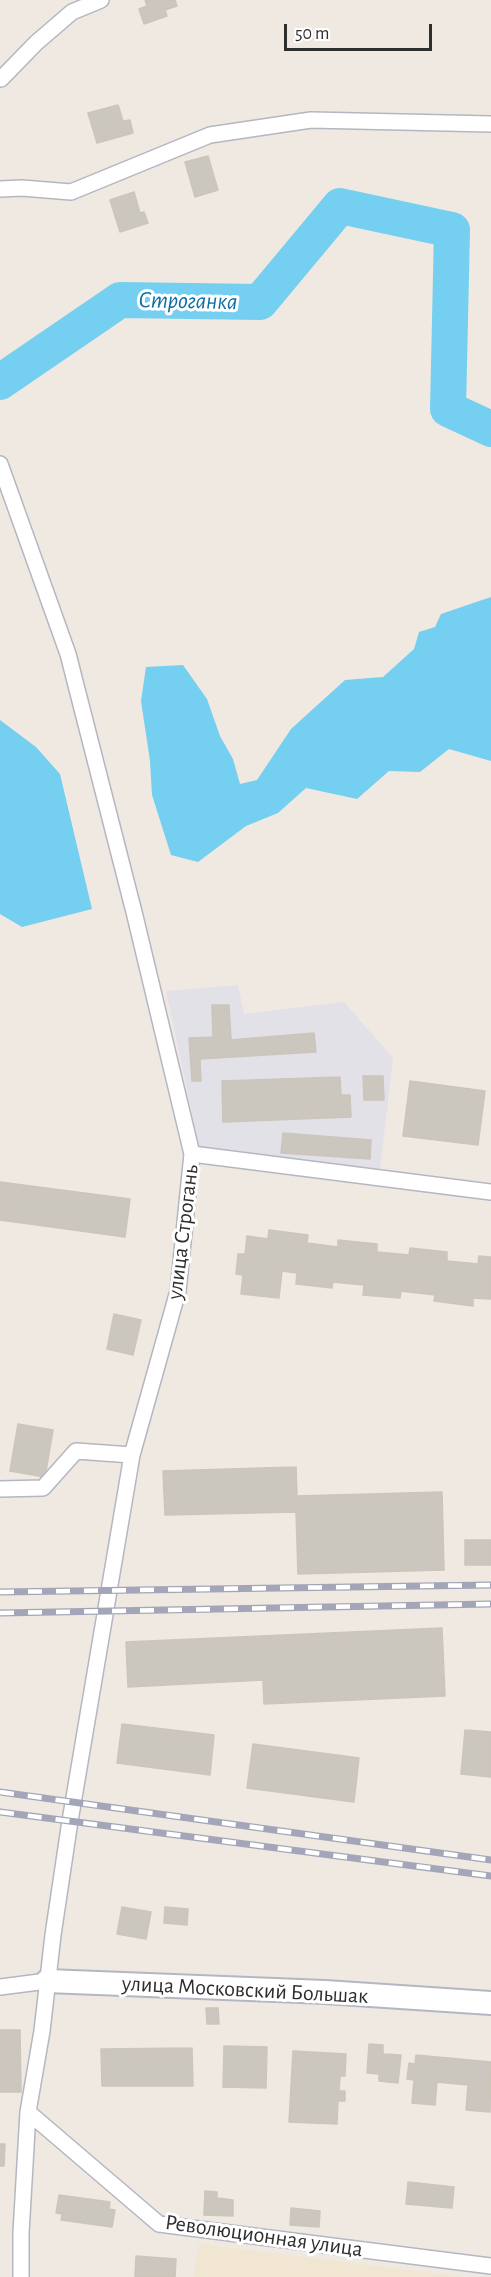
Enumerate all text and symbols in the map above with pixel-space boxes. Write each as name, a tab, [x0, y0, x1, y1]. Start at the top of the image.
scale bar	[287, 12, 436, 50]
text: 50 m	[295, 25, 329, 43]
water label: Строганка	[138, 286, 238, 316]
street label: улица Строгань	[162, 1163, 204, 1301]
street label: улица Московский Большак	[121, 1970, 369, 2010]
street label: Революционная улица	[163, 2209, 365, 2263]

